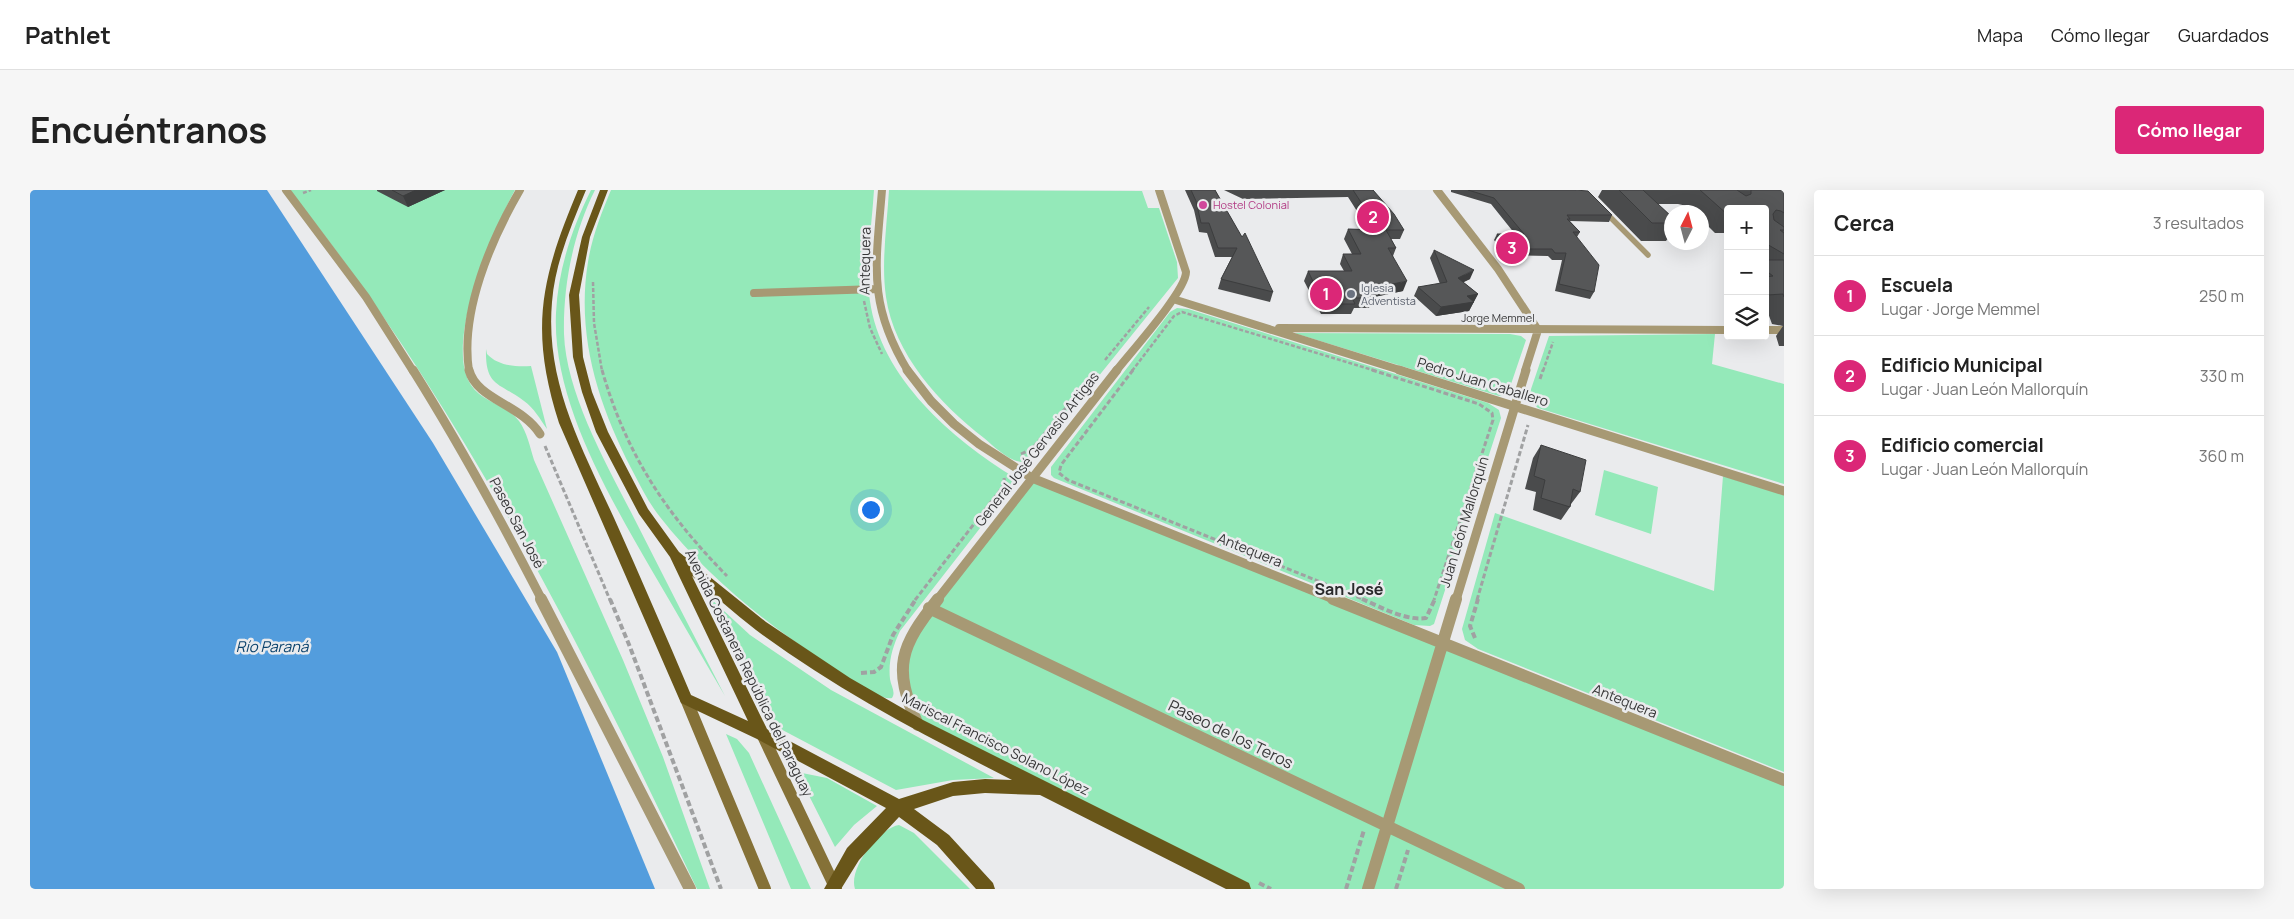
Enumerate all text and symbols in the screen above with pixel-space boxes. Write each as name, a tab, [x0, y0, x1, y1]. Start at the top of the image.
text: Pathlet	[25, 18, 111, 51]
text: Mapa	[1977, 23, 2023, 47]
text: Cómo llegar	[2051, 23, 2150, 47]
text: Guardados	[2178, 23, 2269, 47]
text: Encuéntranos	[30, 106, 267, 154]
button: Cómo llegar	[2115, 106, 2264, 154]
place label: Hostel Colonial	[1213, 197, 1289, 212]
pin: 2	[1357, 198, 1389, 236]
marker: Hostel Colonial	[1197, 199, 1209, 211]
north arrow	[1664, 205, 1709, 250]
map controls	[1724, 205, 1769, 340]
button: +	[1724, 205, 1769, 250]
text: Cerca	[1834, 209, 1894, 237]
text: 3 resultados	[2153, 212, 2244, 234]
street label: Antequera	[854, 227, 875, 295]
pin: 3	[1496, 229, 1528, 267]
button: −	[1724, 250, 1769, 295]
text: Escuela	[1881, 272, 1953, 298]
pin: 1	[1310, 275, 1342, 313]
place label: Iglesia Adventista	[1361, 280, 1416, 308]
text: 1	[1846, 285, 1854, 307]
text: 250 m	[2199, 285, 2244, 307]
marker: Iglesia Adventista	[1345, 288, 1357, 300]
button: layers	[1724, 295, 1769, 340]
text: Lugar · Jorge Memmel	[1881, 298, 2040, 320]
street label: Jorge Memmel	[1461, 310, 1535, 325]
text: Edificio Municipal	[1881, 352, 2043, 378]
street label: Pedro Juan Caballero	[1415, 353, 1551, 411]
text: 2	[1845, 365, 1855, 387]
text: 330 m	[2200, 365, 2244, 387]
street label: General José Gervasio Artigas	[970, 367, 1103, 530]
text: Lugar · Juan León Mallorquín	[1881, 378, 2088, 400]
text: Edificio comercial	[1881, 432, 2044, 458]
text: 3	[1845, 445, 1855, 467]
text: 360 m	[2199, 445, 2244, 467]
street label: Juan León Mallorquín	[1435, 454, 1492, 590]
text: Lugar · Juan León Mallorquín	[1881, 458, 2088, 480]
street label: Paseo San José	[486, 474, 549, 571]
your location	[858, 497, 884, 523]
street label: Antequera	[1215, 528, 1285, 571]
street label: Avenida Costanera República del Paraguay	[681, 546, 818, 800]
district label: San José	[1315, 578, 1384, 600]
water label: Río Paraná	[236, 636, 309, 657]
street label: Antequera	[1590, 679, 1660, 722]
street label: Mariscal Francisco Solano López	[899, 688, 1093, 799]
street label: Paseo de los Teros	[1165, 694, 1297, 774]

